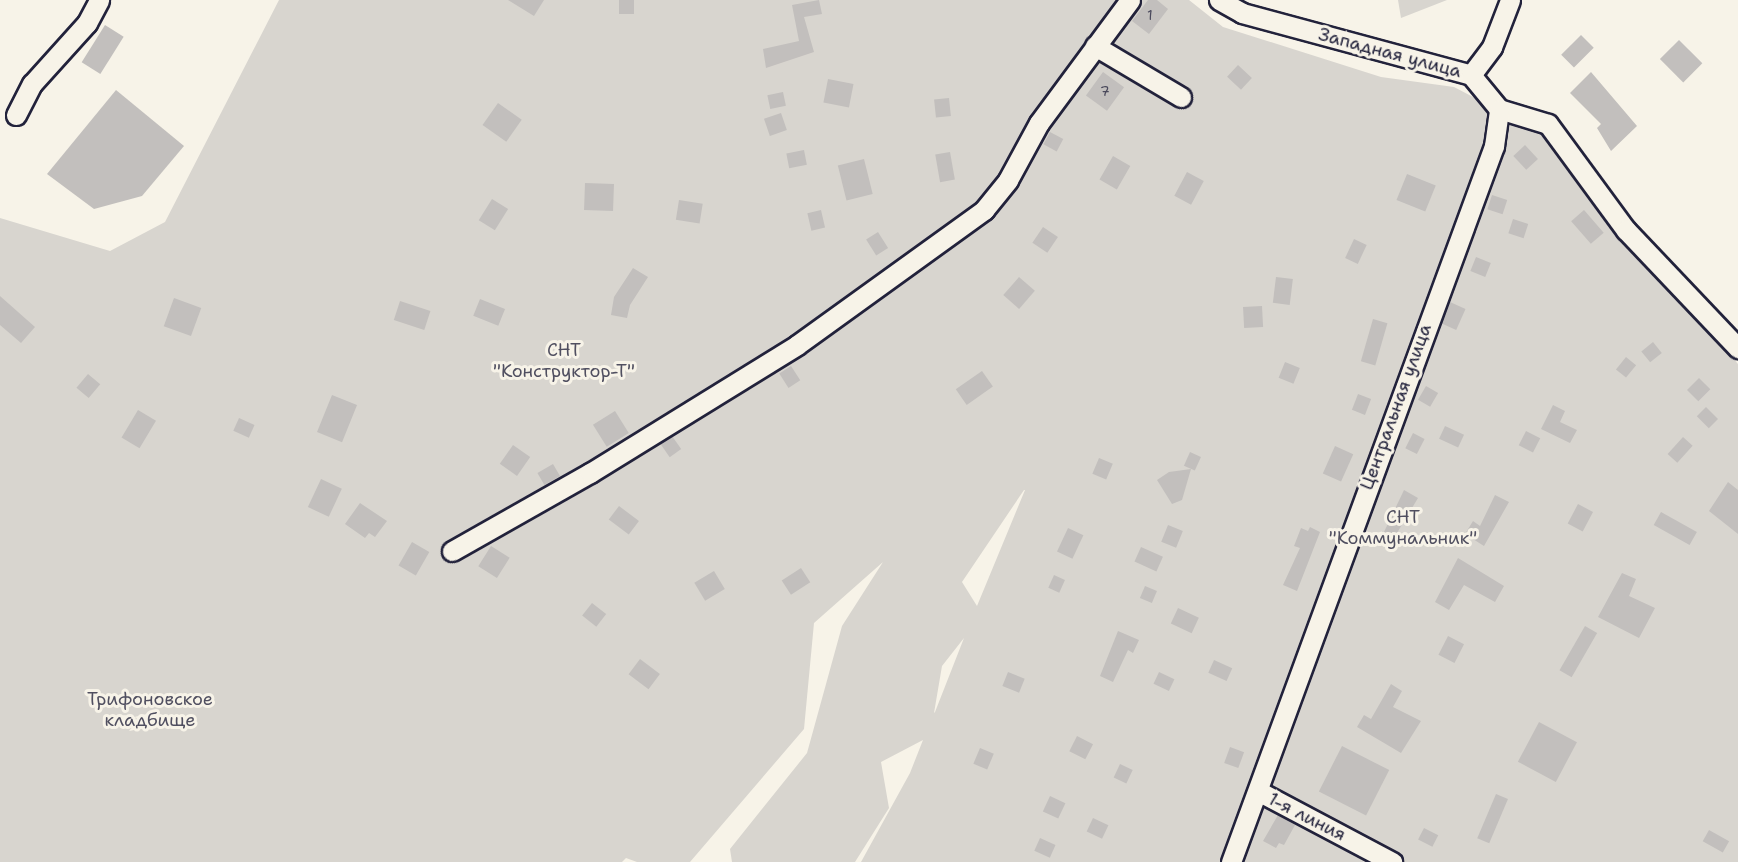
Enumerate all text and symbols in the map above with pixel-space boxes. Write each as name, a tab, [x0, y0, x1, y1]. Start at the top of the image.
house number: 1	[1147, 7, 1153, 23]
street label: Западная улица	[1316, 24, 1464, 82]
house number: 7	[1100, 83, 1110, 99]
street label: Центральная улица	[1356, 321, 1436, 493]
park label: СНТ "Конструктор-Т"	[493, 340, 635, 382]
park label: СНТ "Коммунальник"	[1329, 507, 1477, 550]
park label: Трифоновское кладбище	[87, 689, 213, 732]
street label: 1-я линия	[1265, 788, 1349, 846]

